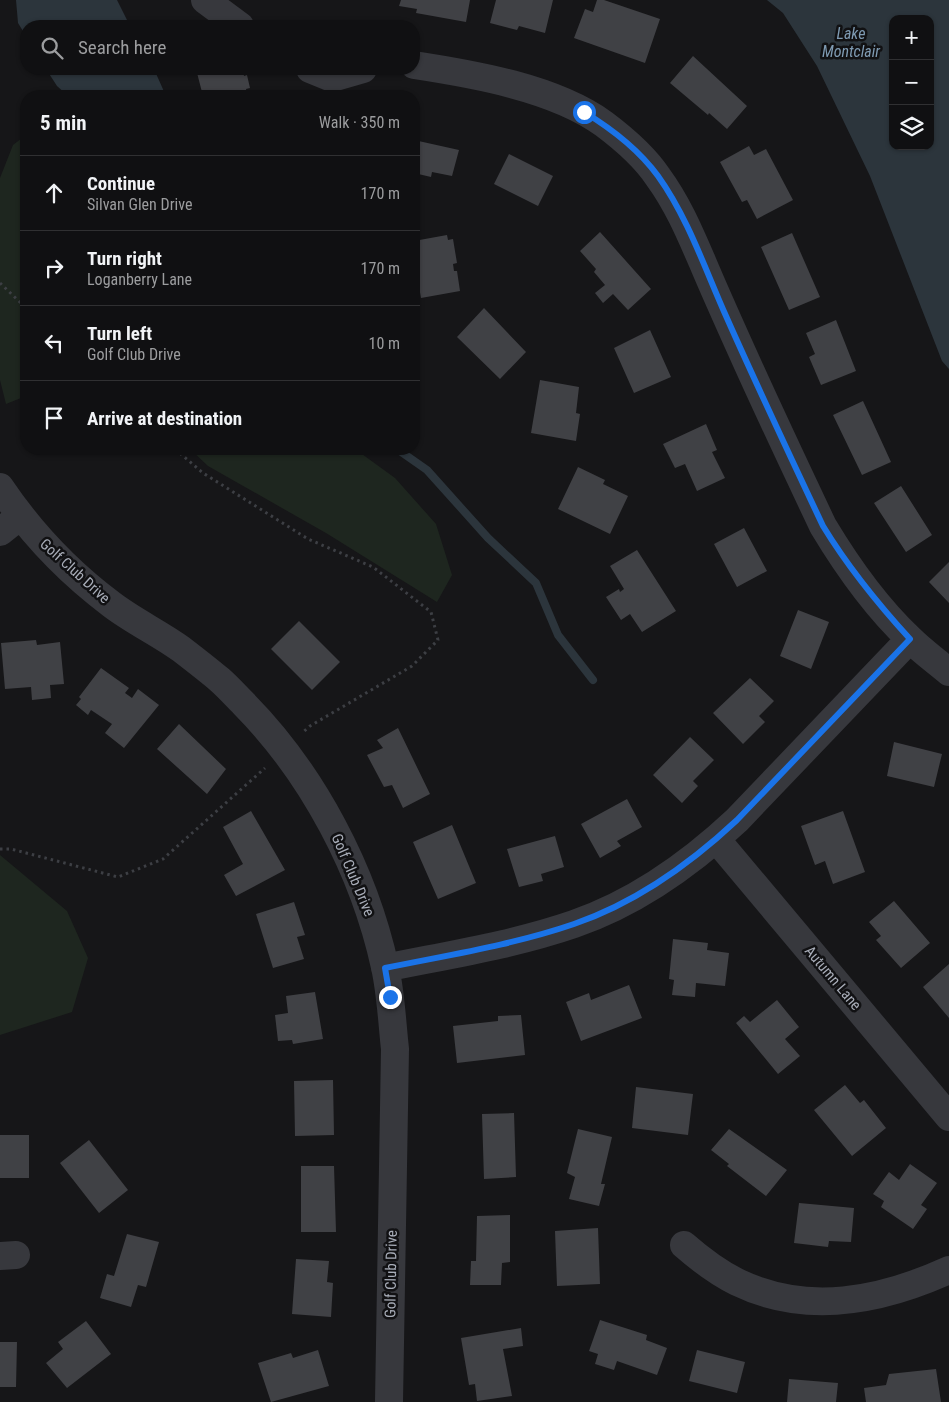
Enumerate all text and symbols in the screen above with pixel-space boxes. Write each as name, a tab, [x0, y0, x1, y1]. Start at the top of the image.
map controls	[889, 15, 934, 150]
button: +	[889, 15, 934, 60]
search box	[20, 20, 420, 75]
water label: Lake Montclair	[822, 24, 881, 61]
icon: search	[38, 34, 66, 62]
text: Search here	[78, 36, 166, 59]
button: −	[889, 60, 934, 105]
route start	[573, 101, 596, 124]
button: layers	[889, 105, 934, 150]
text: 5 min	[40, 111, 87, 135]
text: Walk · 350 m	[319, 113, 400, 132]
text: Continue	[87, 172, 155, 195]
icon: ahead	[40, 179, 68, 207]
text: 170 m	[361, 184, 400, 203]
text: Silvan Glen Drive	[87, 195, 192, 214]
text: Turn right	[87, 247, 162, 270]
icon: right	[40, 254, 68, 282]
text: 170 m	[361, 259, 400, 278]
text: Loganberry Lane	[87, 270, 192, 289]
text: Turn left	[87, 322, 152, 345]
icon: left	[40, 329, 68, 357]
text: 10 m	[368, 334, 400, 353]
text: Golf Club Drive	[87, 345, 181, 364]
icon: arrive	[40, 404, 68, 432]
text: Arrive at destination	[87, 407, 242, 430]
street label: Golf Club Drive	[36, 535, 114, 607]
street label: Golf Club Drive	[328, 831, 378, 919]
street label: Autumn Lane	[801, 942, 865, 1014]
route end	[379, 986, 402, 1009]
street label: Golf Club Drive	[381, 1230, 401, 1318]

